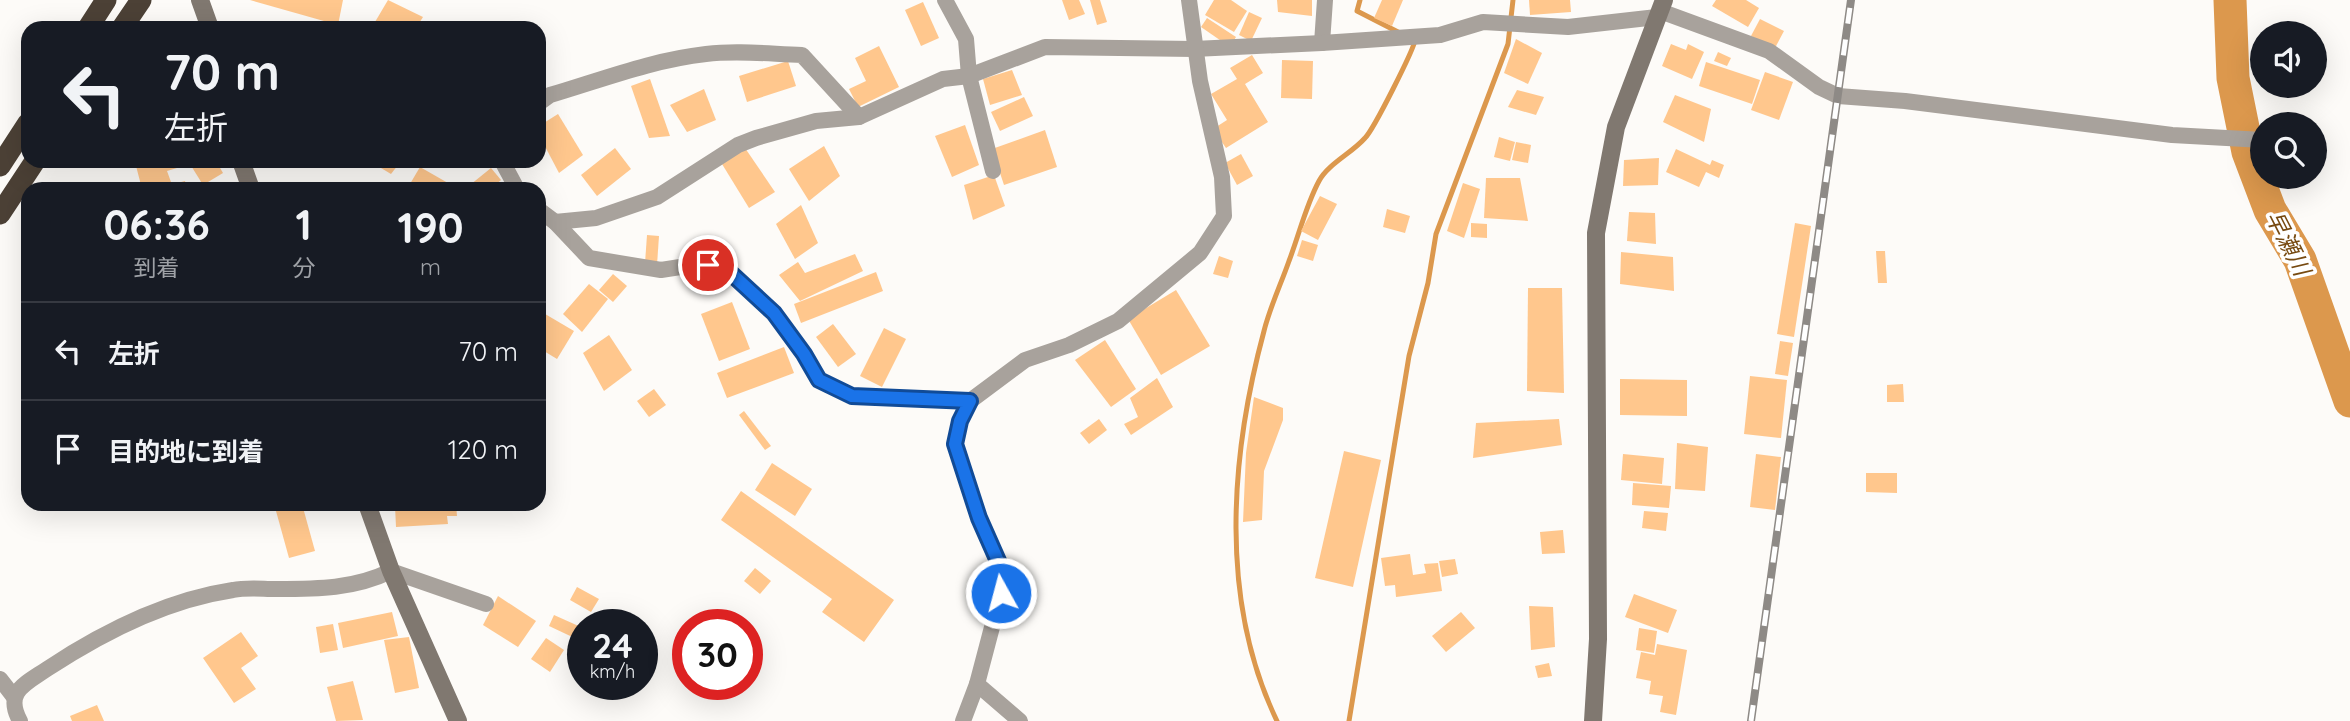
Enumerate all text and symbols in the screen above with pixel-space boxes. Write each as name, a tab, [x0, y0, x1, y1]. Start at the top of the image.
map controls	[2250, 21, 2327, 189]
button: sound	[2250, 21, 2327, 98]
text: 70 m	[164, 41, 280, 102]
icon: left	[49, 49, 140, 140]
text: 左折	[164, 107, 228, 147]
button: search	[2250, 112, 2327, 189]
text: 06:36	[103, 198, 210, 251]
text: 1	[295, 198, 312, 251]
text: 190	[398, 201, 464, 254]
water label: 早瀬川	[2260, 205, 2318, 283]
pin	[678, 235, 738, 295]
icon: arrive	[689, 246, 727, 284]
text: m	[420, 252, 441, 281]
text: 到着	[134, 253, 180, 282]
text: 分	[292, 253, 315, 282]
icon: left	[49, 332, 87, 370]
text: 70 m	[458, 335, 518, 368]
text: 左折	[108, 337, 160, 370]
icon: arrive	[49, 430, 87, 468]
text: 120 m	[448, 433, 518, 466]
text: 目的地に到着	[108, 435, 264, 468]
position arrow	[964, 556, 1038, 630]
speed limit sign: 30	[672, 609, 763, 700]
text: 24	[592, 623, 633, 667]
text: km/h	[590, 660, 635, 683]

